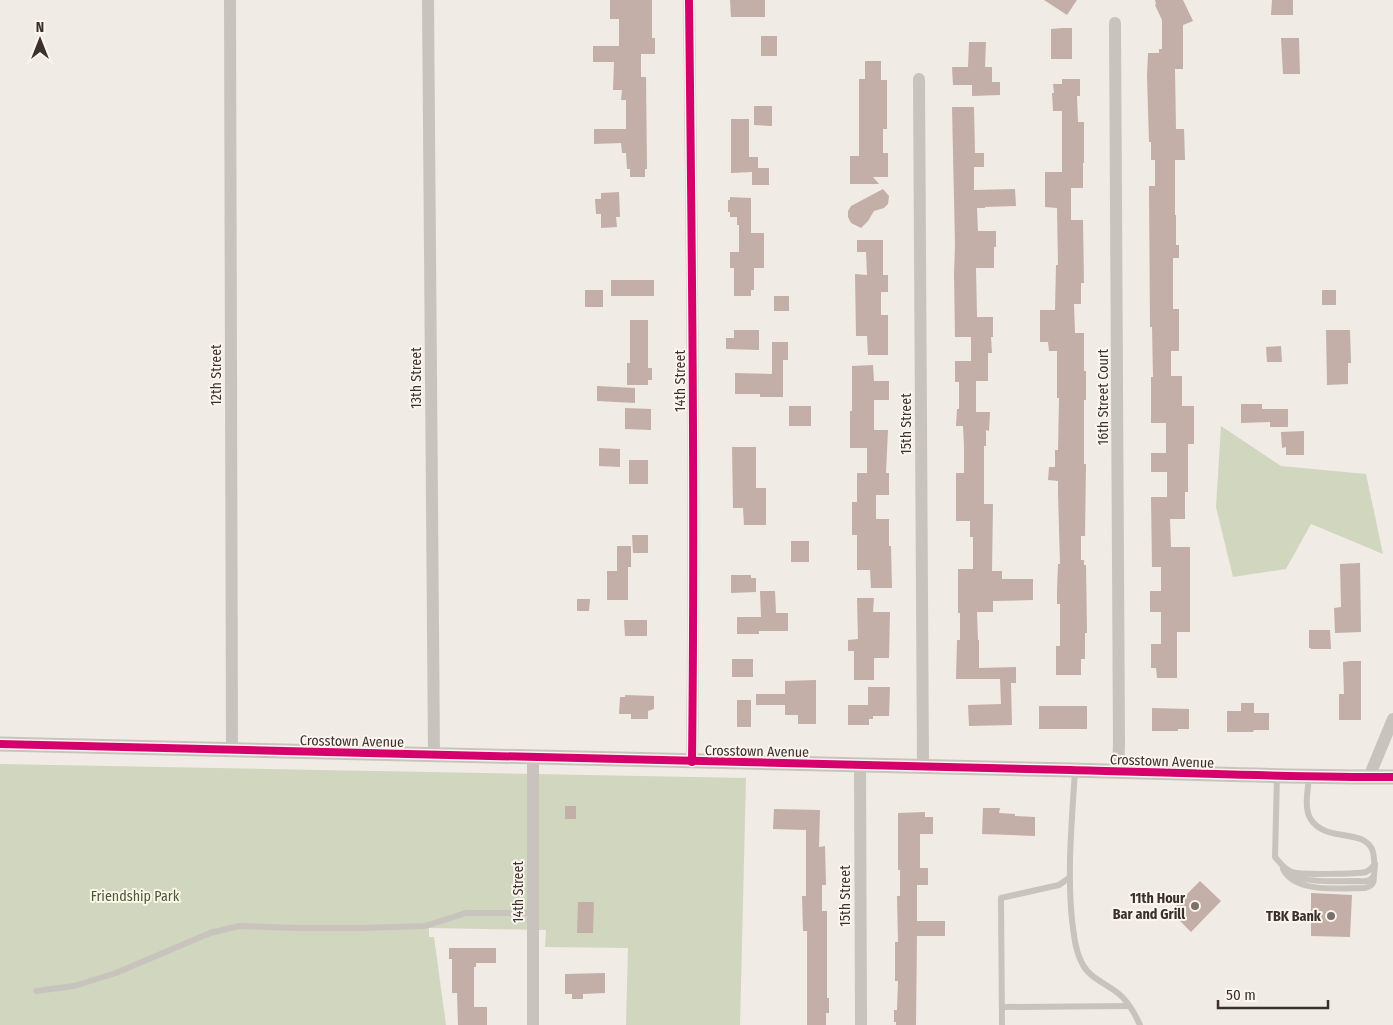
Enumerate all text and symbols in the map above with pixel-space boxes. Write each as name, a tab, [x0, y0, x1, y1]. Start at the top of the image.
north arrow	[15, 15, 65, 65]
text: N	[36, 19, 44, 36]
street label: 12th Street	[208, 344, 225, 406]
street label: 13th Street	[408, 347, 425, 409]
street label: 16th Street Court	[1095, 348, 1112, 445]
street label: 14th Street	[672, 350, 689, 412]
street label: 15th Street	[898, 393, 915, 455]
street label: Crosstown Avenue	[300, 732, 404, 751]
street label: Crosstown Avenue	[705, 742, 809, 761]
street label: Crosstown Avenue	[1110, 751, 1214, 772]
street label: 14th Street	[510, 861, 527, 923]
street label: 15th Street	[837, 865, 854, 927]
park label: Friendship Park	[91, 888, 180, 905]
place label: 11th Hour Bar and Grill	[1113, 890, 1186, 923]
marker: 11th Hour Bar and Grill	[1189, 900, 1201, 912]
place label: TBK Bank	[1266, 908, 1322, 925]
marker: TBK Bank	[1325, 910, 1337, 922]
scale bar	[1218, 978, 1328, 1010]
text: 50 m	[1226, 986, 1256, 1004]

